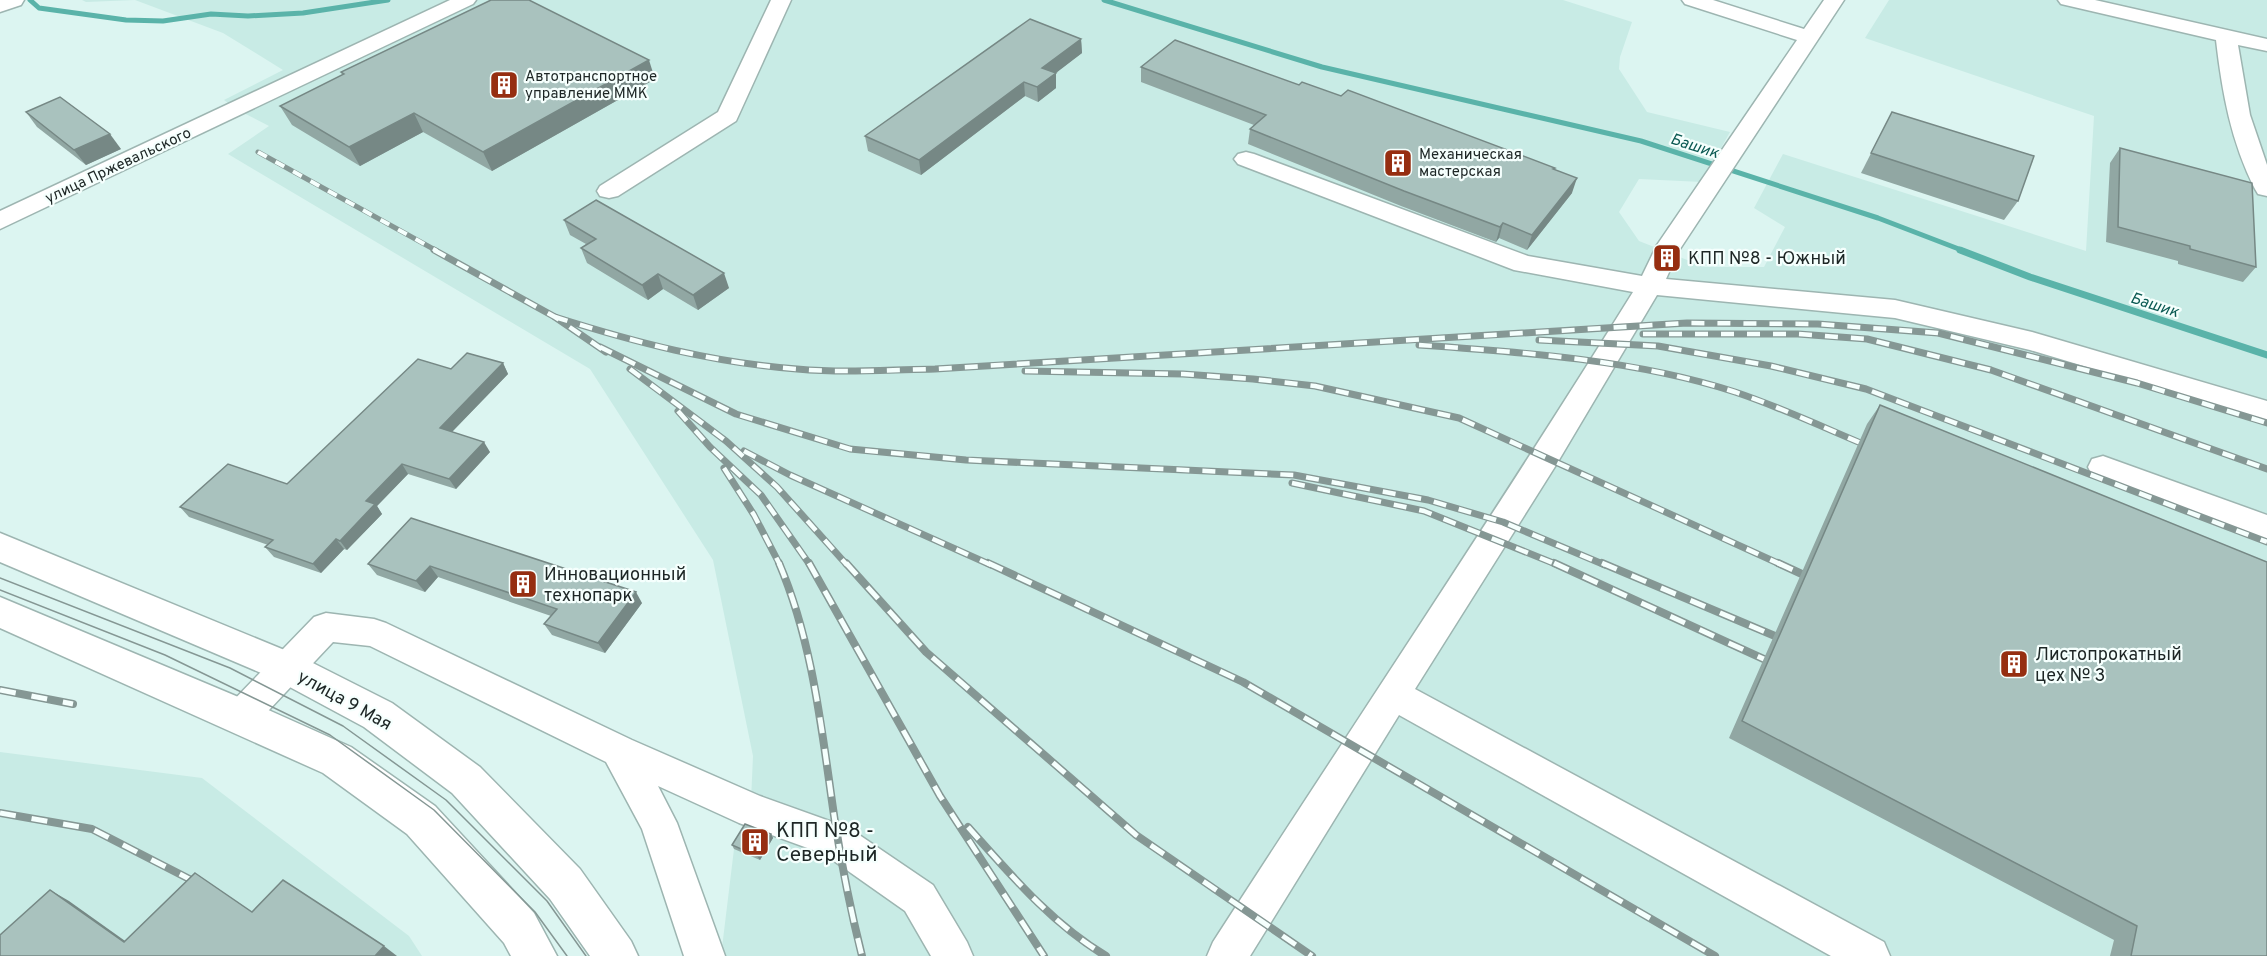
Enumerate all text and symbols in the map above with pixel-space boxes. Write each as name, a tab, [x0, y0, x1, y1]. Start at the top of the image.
place label: Автотранспортное управление ММК	[525, 68, 657, 104]
building icon: Автотранспортное управление ММК	[488, 69, 520, 101]
street label: улица Пржевальского	[43, 124, 195, 209]
water label: Башик	[1668, 130, 1722, 164]
place label: Механическая мастерская	[1419, 146, 1522, 182]
building icon: Механическая мастерская	[1382, 147, 1414, 179]
building icon: КПП №8 - Южный	[1651, 242, 1683, 274]
place label: КПП №8 - Южный	[1688, 248, 1846, 271]
water label: Башик	[2128, 289, 2182, 323]
place label: Инновационный технопарк	[544, 564, 686, 608]
building icon: Инновационный технопарк	[507, 568, 539, 600]
place label: Листопрокатный цех № 3	[2035, 644, 2182, 688]
building icon: Листопрокатный цех № 3	[1998, 648, 2030, 680]
street label: улица 9 Мая	[293, 666, 396, 737]
place label: КПП №8 - Северный	[776, 818, 878, 869]
building icon: КПП №8 - Северный	[739, 826, 771, 858]

